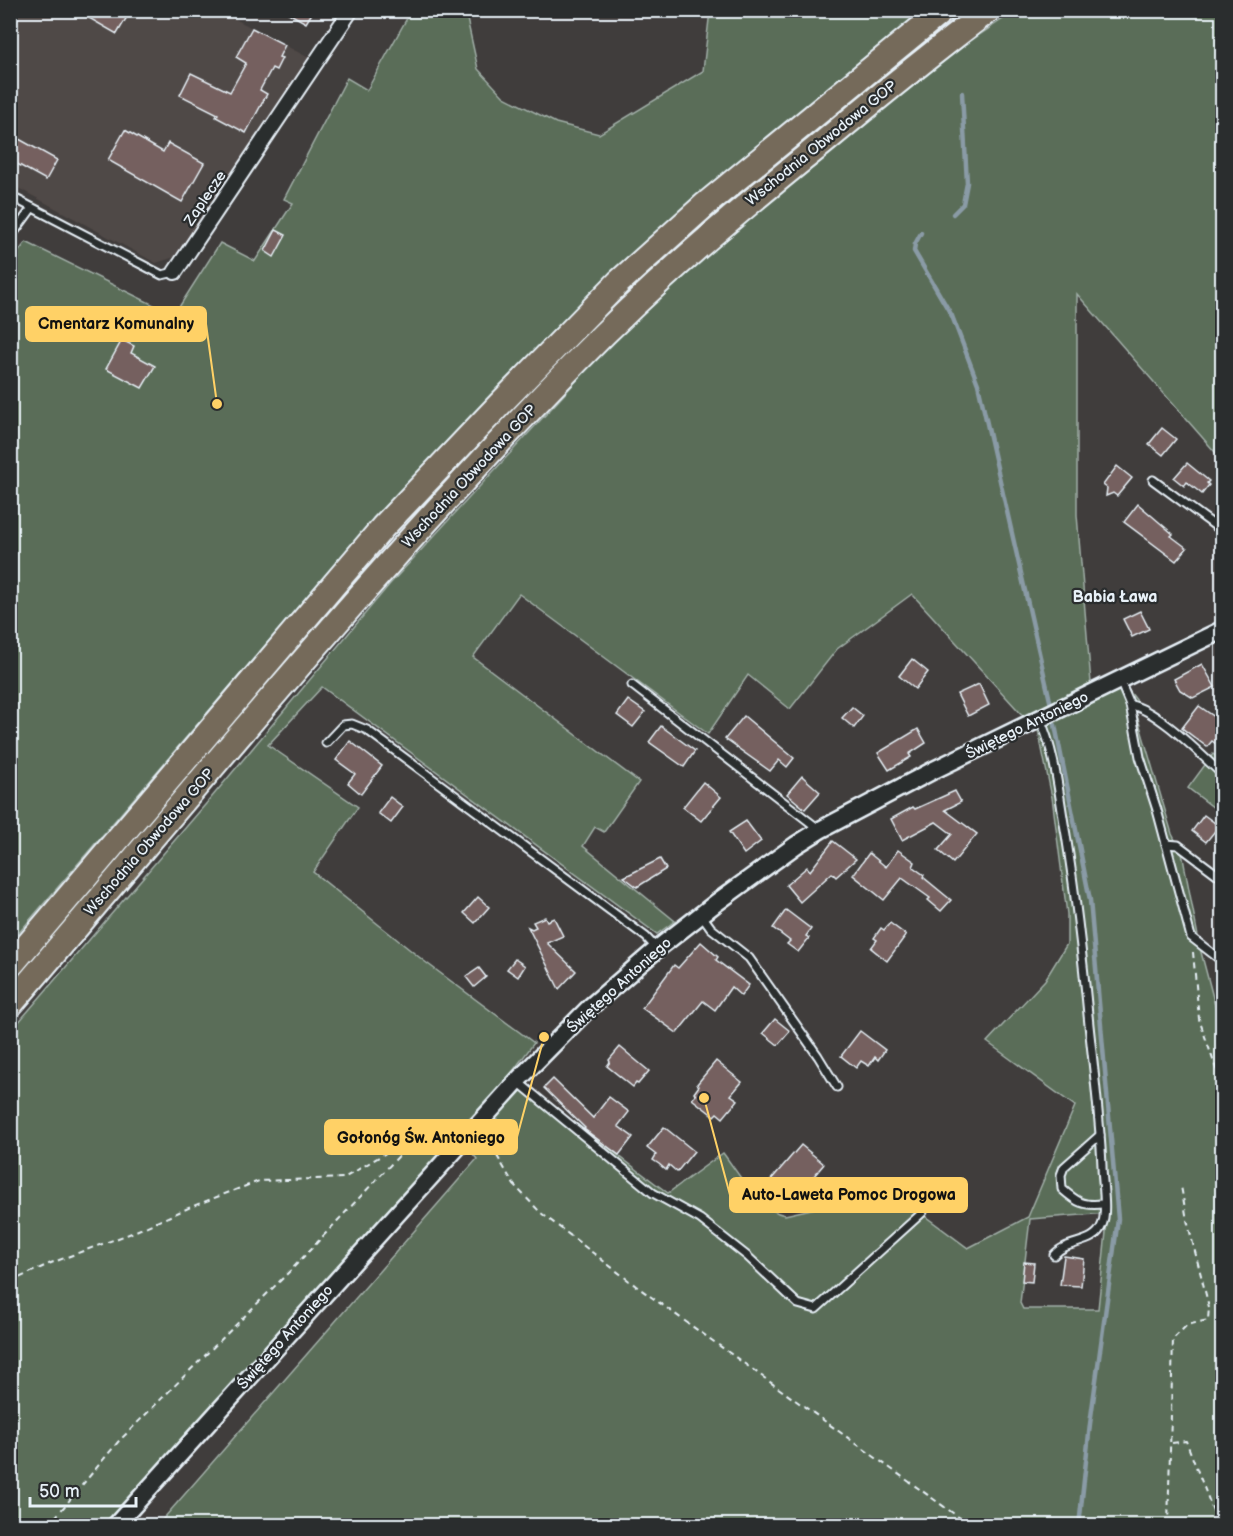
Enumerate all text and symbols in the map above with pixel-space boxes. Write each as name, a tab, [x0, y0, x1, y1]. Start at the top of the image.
street label: Wschodnia Obwodowa GOP	[742, 76, 901, 210]
street label: Zaplecze	[180, 167, 231, 230]
callout: Cmentarz Komunalny	[26, 307, 206, 341]
text: Cmentarz Komunalny	[38, 315, 195, 334]
street label: Wschodnia Obwodowa GOP	[398, 400, 541, 552]
district label: Babia Ława	[1073, 588, 1157, 607]
street label: Świętego Antoniego	[963, 687, 1092, 763]
street label: Wschodnia Obwodowa GOP	[80, 764, 219, 920]
street label: Świętego Antoniego	[563, 933, 676, 1037]
callout: Gołonóg Św. Antoniego	[325, 1120, 517, 1154]
text: Gołonóg Św. Antoniego	[337, 1126, 505, 1148]
callout: Auto-Laweta Pomoc Drogowa	[730, 1178, 967, 1212]
text: Auto-Laweta Pomoc Drogowa	[741, 1186, 956, 1205]
street label: Świętego Antoniego	[233, 1281, 337, 1394]
scale bar	[30, 1470, 136, 1508]
text: 50 m	[39, 1481, 80, 1502]

